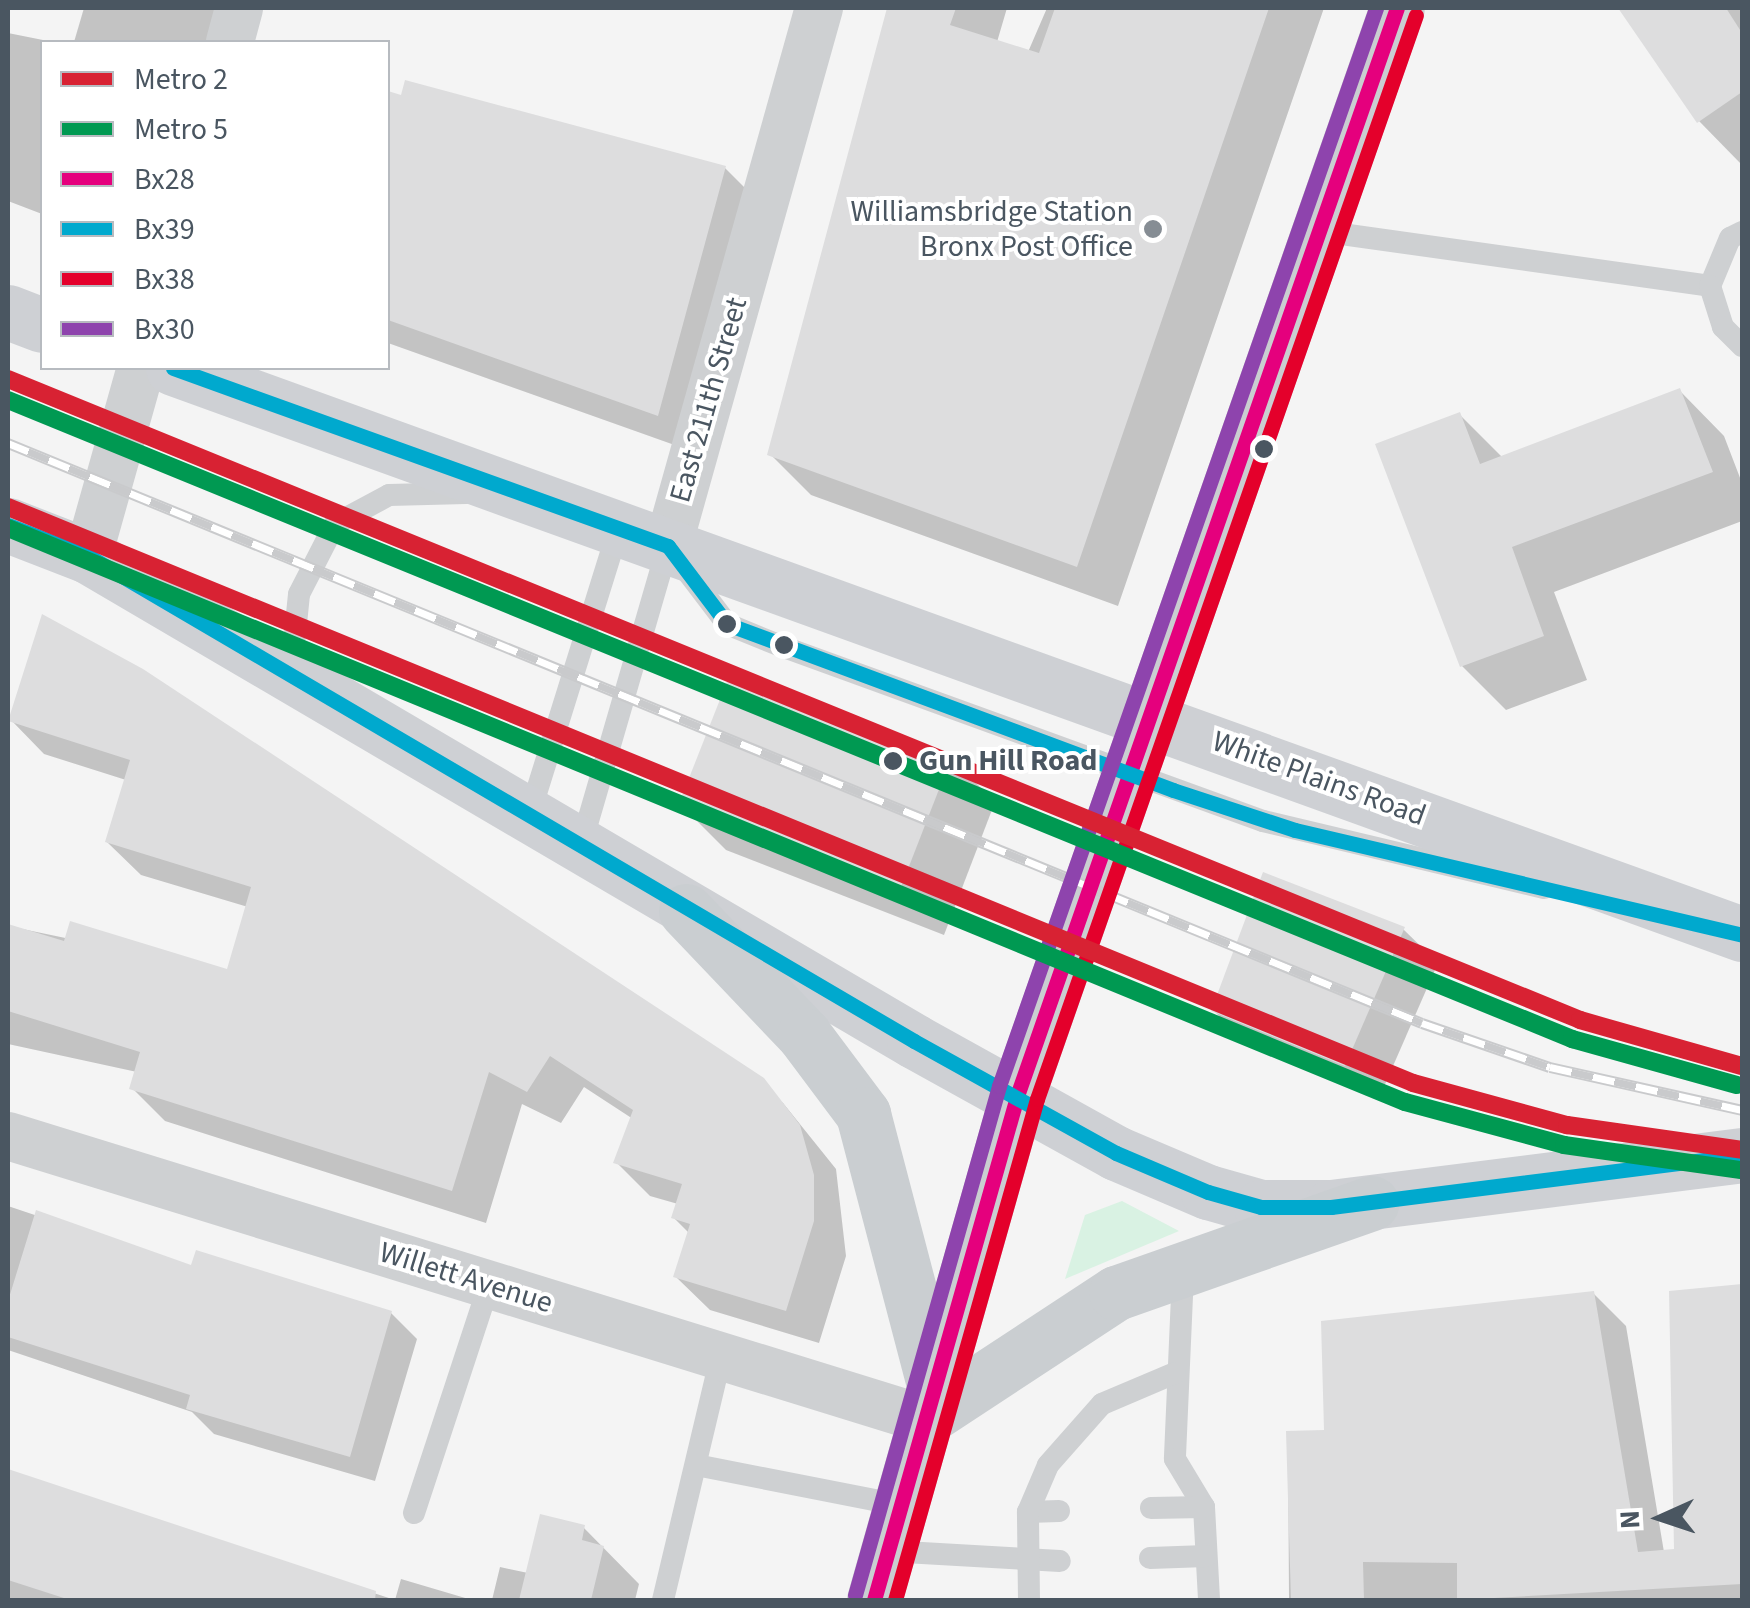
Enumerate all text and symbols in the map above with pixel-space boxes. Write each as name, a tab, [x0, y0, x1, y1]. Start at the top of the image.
legend	[40, 40, 390, 370]
text: Metro 2	[134, 58, 228, 101]
text: Metro 5	[134, 108, 228, 151]
text: Bx28	[134, 158, 195, 201]
place label: Williamsbridge Station Bronx Post Office	[850, 194, 1133, 264]
text: Bx39	[134, 208, 195, 251]
marker: Williamsbridge Station Bronx Post Office	[1142, 218, 1164, 240]
text: Bx38	[134, 258, 195, 301]
street label: East 211th Street	[663, 293, 755, 507]
text: Bx30	[134, 308, 195, 351]
unlabelled marker	[1254, 439, 1274, 459]
unlabelled marker	[717, 614, 737, 634]
unlabelled marker	[774, 635, 794, 655]
street label: White Plains Road	[1207, 724, 1431, 834]
place label: Gun Hill Road	[919, 743, 1097, 779]
marker: Gun Hill Road	[876, 744, 910, 778]
street label: Willett Avenue	[375, 1235, 557, 1321]
north arrow	[1610, 1468, 1710, 1568]
text: N	[1610, 1509, 1651, 1530]

